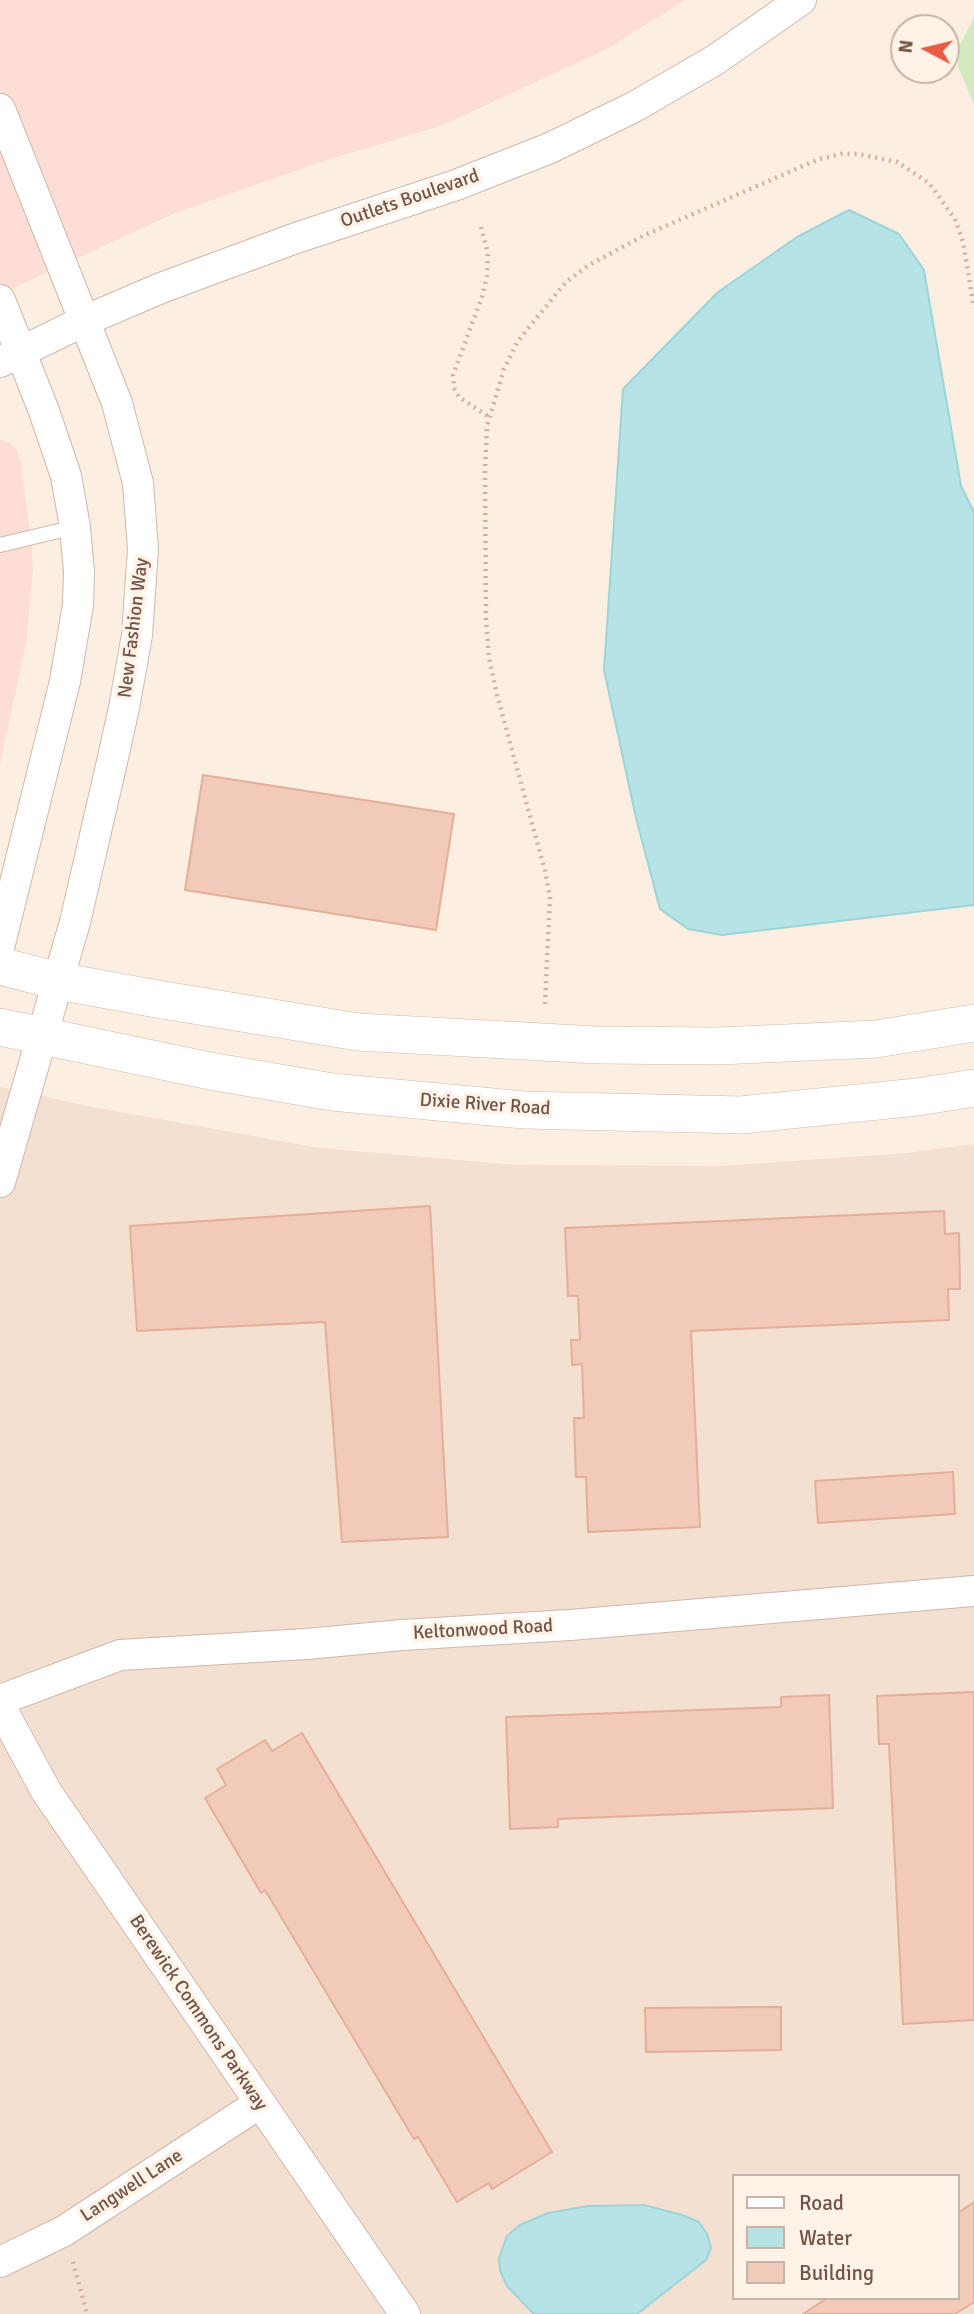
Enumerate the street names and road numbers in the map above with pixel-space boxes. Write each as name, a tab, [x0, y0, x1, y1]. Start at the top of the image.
street label: Outlets Boulevard	[338, 165, 482, 233]
street label: New Fashion Way	[114, 557, 154, 699]
street label: Dixie River Road	[419, 1089, 551, 1121]
street label: Keltonwood Road	[412, 1615, 554, 1645]
street label: Berewick Commons Parkway	[124, 1911, 272, 2115]
street label: Langwell Lane	[77, 2145, 187, 2227]

